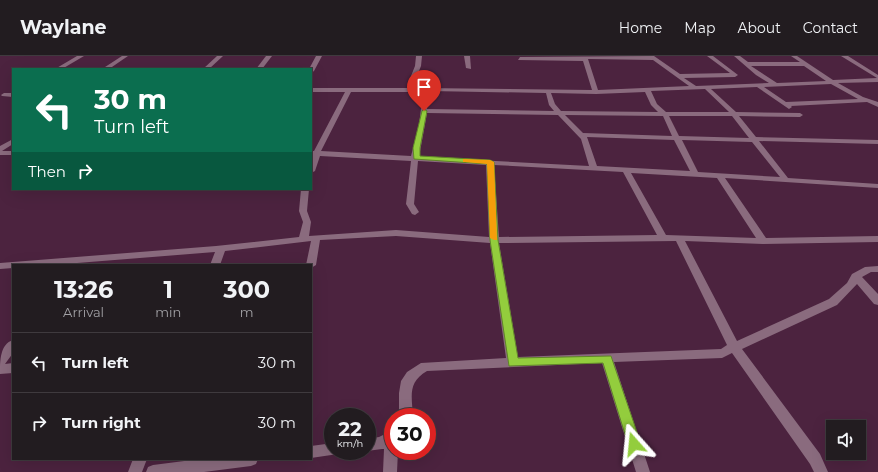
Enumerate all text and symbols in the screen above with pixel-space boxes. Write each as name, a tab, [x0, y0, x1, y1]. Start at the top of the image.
text: Waylane	[20, 16, 107, 39]
text: Home	[619, 19, 662, 37]
text: Map	[684, 19, 715, 37]
text: About	[737, 19, 781, 37]
text: Contact	[803, 19, 858, 37]
pin	[407, 70, 441, 111]
icon: arrive	[413, 76, 435, 98]
text: 30 m	[94, 82, 167, 116]
icon: left	[28, 84, 80, 136]
text: Turn left	[94, 116, 169, 138]
icon: right	[74, 160, 96, 182]
text: Then	[28, 162, 66, 181]
text: 13:26	[54, 275, 113, 304]
text: 1	[164, 275, 173, 304]
text: 300	[223, 275, 270, 304]
text: Arrival	[63, 304, 104, 320]
text: min	[155, 304, 181, 320]
text: m	[240, 304, 254, 320]
icon: left	[28, 352, 50, 374]
text: Turn left	[62, 353, 129, 372]
text: 30 m	[258, 353, 296, 372]
speed limit sign: 30	[384, 408, 436, 460]
icon: right	[28, 412, 50, 434]
text: Turn right	[62, 413, 141, 432]
text: 30 m	[258, 413, 296, 432]
text: 22	[338, 417, 362, 441]
map controls	[826, 420, 866, 460]
button: sound	[826, 420, 866, 460]
position arrow	[613, 423, 655, 465]
text: km/h	[337, 437, 363, 450]

